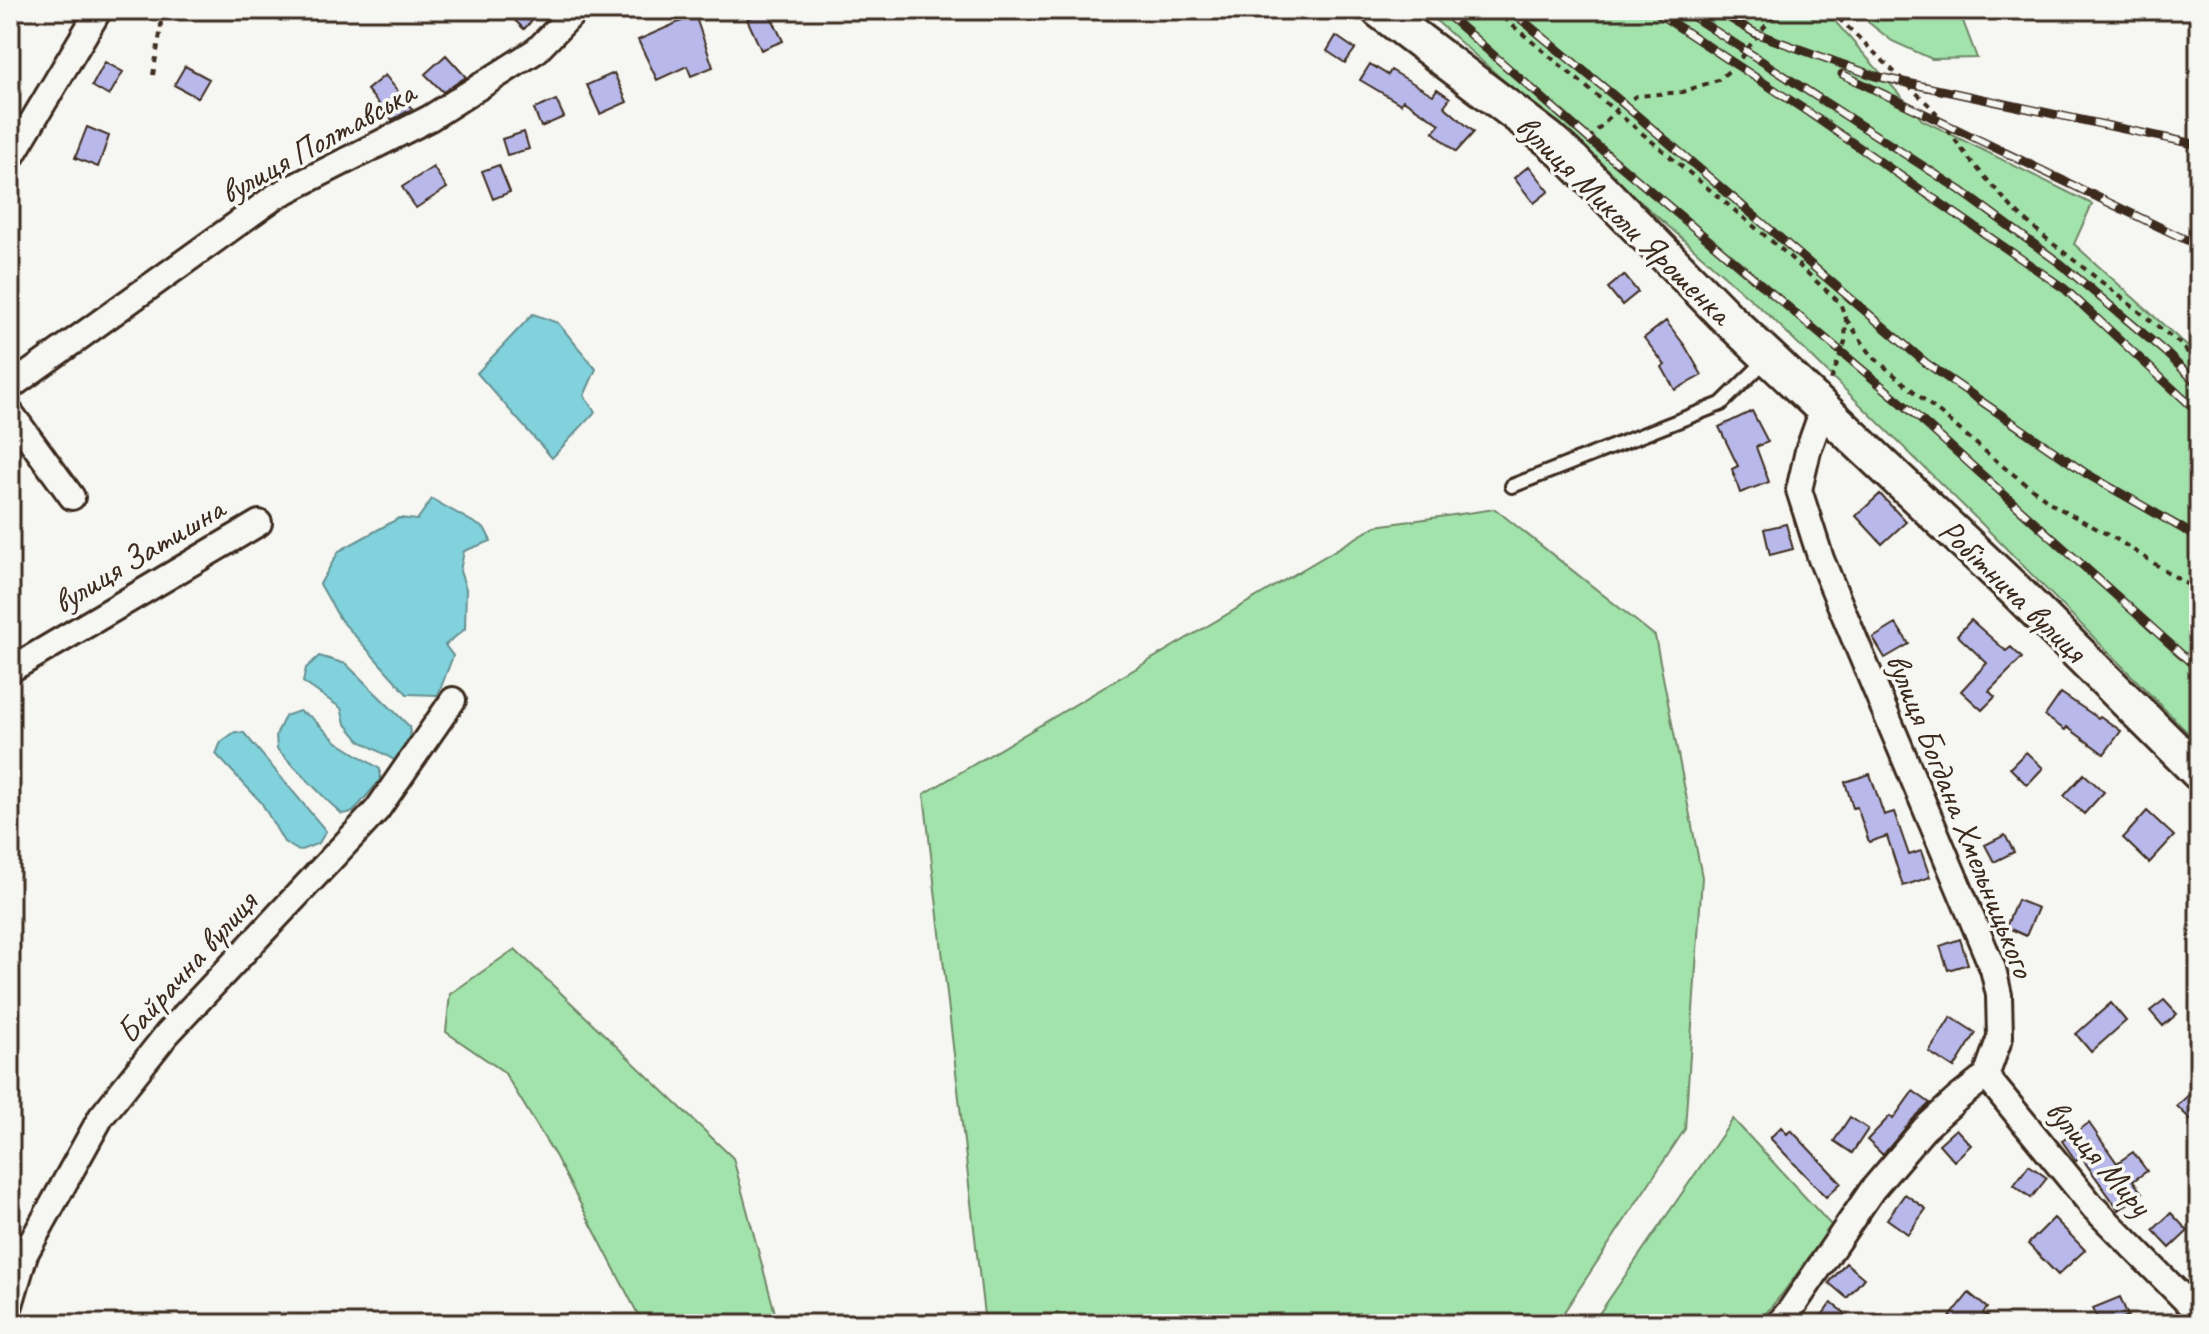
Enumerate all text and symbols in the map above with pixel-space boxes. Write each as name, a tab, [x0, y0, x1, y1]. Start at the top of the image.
street label: вулиця Полтавська	[212, 69, 425, 213]
street label: вулиця Миколи Ярошенка	[1507, 105, 1744, 336]
street label: вулиця Затишна	[45, 485, 234, 623]
street label: Робітнича вулиця	[1930, 509, 2098, 673]
street label: вулиця Богдана Хмельницького	[1876, 647, 2046, 985]
street label: Байрачна вулиця	[106, 880, 267, 1052]
street label: вулиця Миру	[2036, 1090, 2163, 1226]

